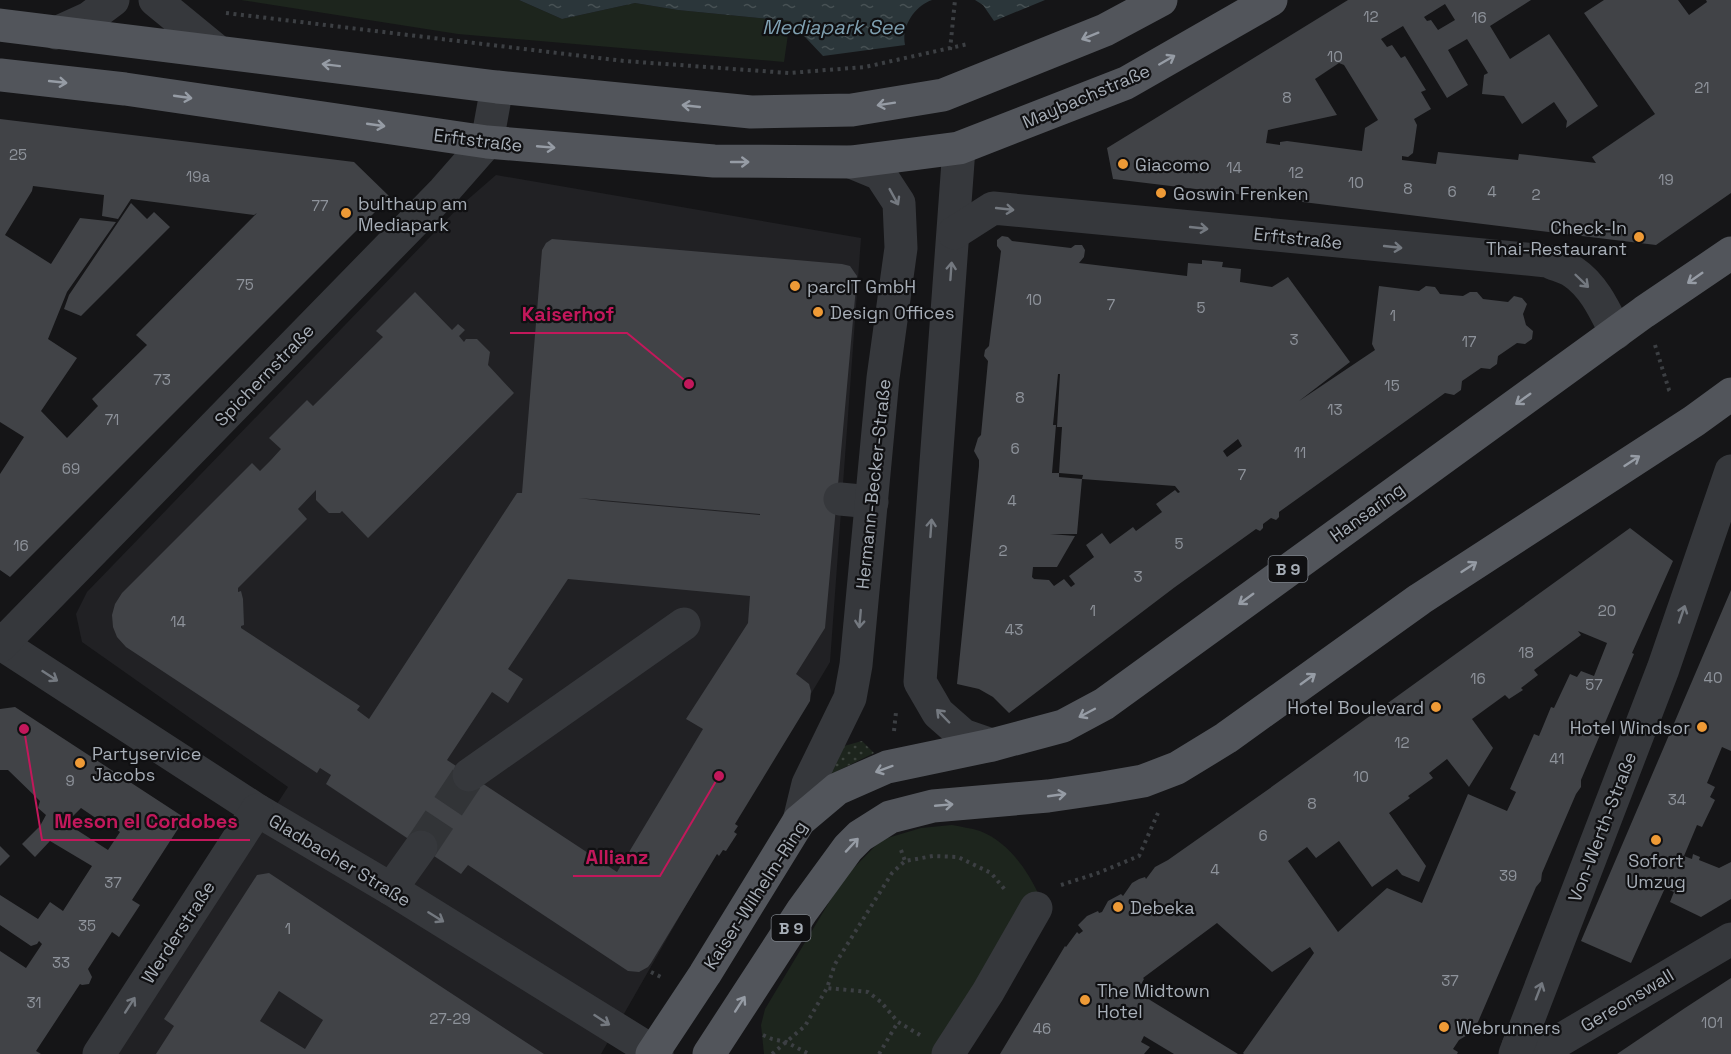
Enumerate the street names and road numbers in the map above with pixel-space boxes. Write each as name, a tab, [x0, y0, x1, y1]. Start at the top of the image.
street label: Maybachstraße	[1019, 59, 1153, 133]
street label: Erftstraße	[432, 123, 524, 157]
street label: Erftstraße	[1252, 222, 1344, 254]
street label: Spichernstraße	[209, 319, 319, 431]
street label: Hermann-Becker-Straße	[851, 378, 895, 590]
street label: Hansaring	[1325, 477, 1409, 547]
road number: B 9	[1268, 556, 1308, 582]
street label: Von-Werth-Straße	[1563, 749, 1641, 905]
street label: Gladbacher Straße	[265, 809, 415, 911]
street label: Kaiser-Wilhelm-Ring	[698, 816, 812, 974]
street label: Werderstraße	[136, 876, 220, 988]
road number: B 9	[772, 915, 810, 941]
street label: Gereonswall	[1576, 963, 1678, 1037]

